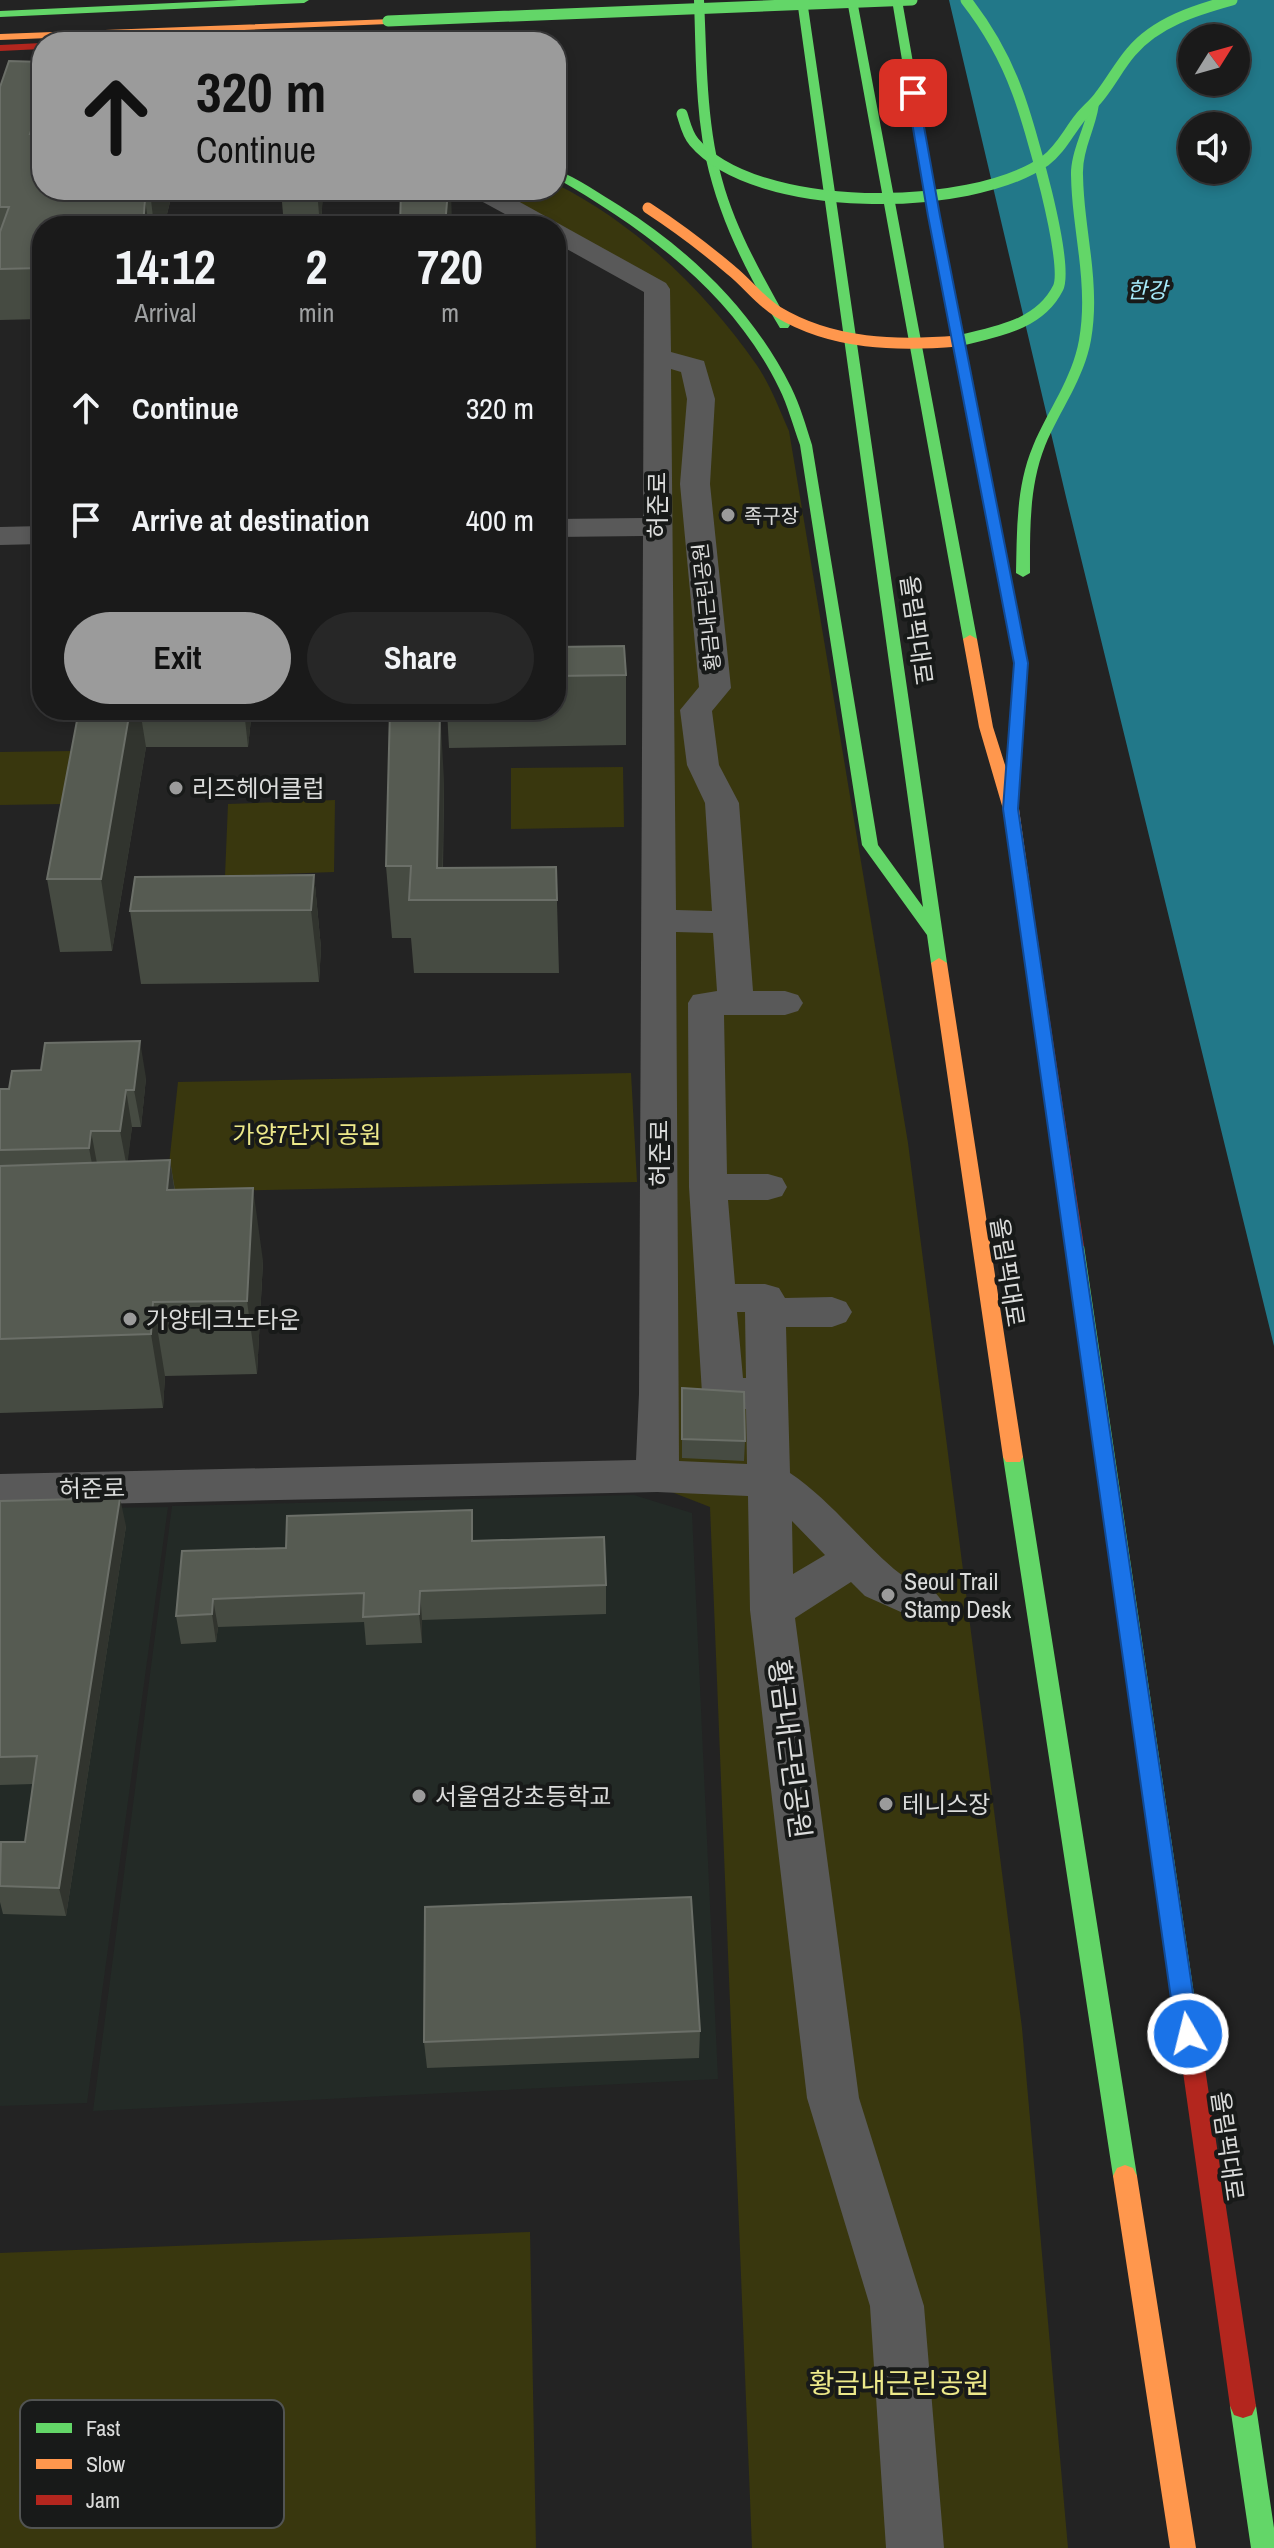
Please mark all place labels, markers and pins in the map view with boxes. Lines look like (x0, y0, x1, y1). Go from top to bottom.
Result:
pin (879, 59, 947, 127)
place label: 족구장 (744, 502, 799, 529)
marker: 족구장 (719, 506, 737, 524)
place label: 리즈헤어클럽 (192, 772, 324, 804)
marker: 리즈헤어클럽 (167, 779, 185, 797)
place label: 가양테크노타운 (146, 1303, 301, 1335)
marker: 가양테크노타운 (121, 1310, 139, 1328)
place label: Seoul Trail Stamp Desk (904, 1565, 1011, 1625)
marker: Seoul Trail Stamp Desk (879, 1586, 897, 1604)
place label: 서울염강초등학교 (435, 1780, 612, 1812)
marker: 서울염강초등학교 (410, 1787, 428, 1805)
place label: 테니스장 (902, 1788, 990, 1820)
marker: 테니스장 (877, 1795, 895, 1813)

